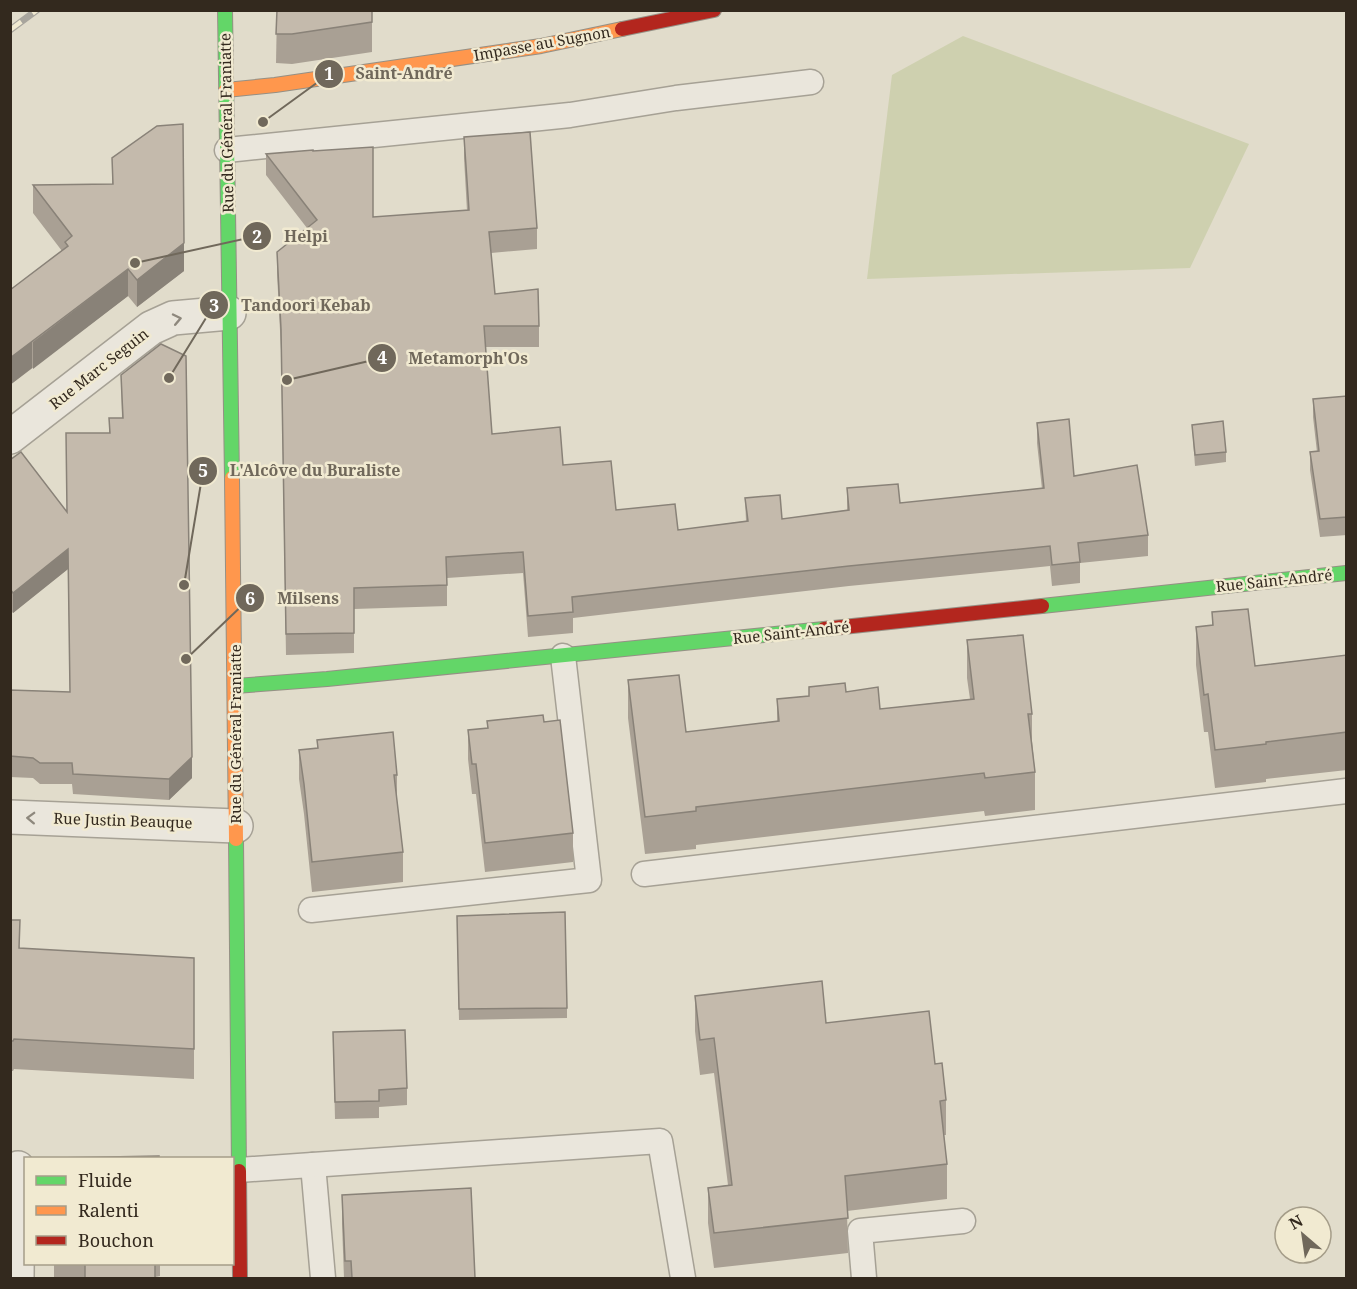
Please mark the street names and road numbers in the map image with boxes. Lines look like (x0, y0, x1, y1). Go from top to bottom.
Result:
street label: Impasse au Sugnon (472, 21, 612, 65)
street label: Rue du Général Franiatte (214, 33, 238, 213)
street label: Rue Marc Seguin (45, 323, 152, 413)
street label: Rue Saint-André (1215, 564, 1333, 596)
street label: Rue Saint-André (732, 616, 850, 648)
street label: Rue du Général Franiatte (225, 644, 245, 824)
street label: Rue Justin Beauque (53, 808, 193, 832)

